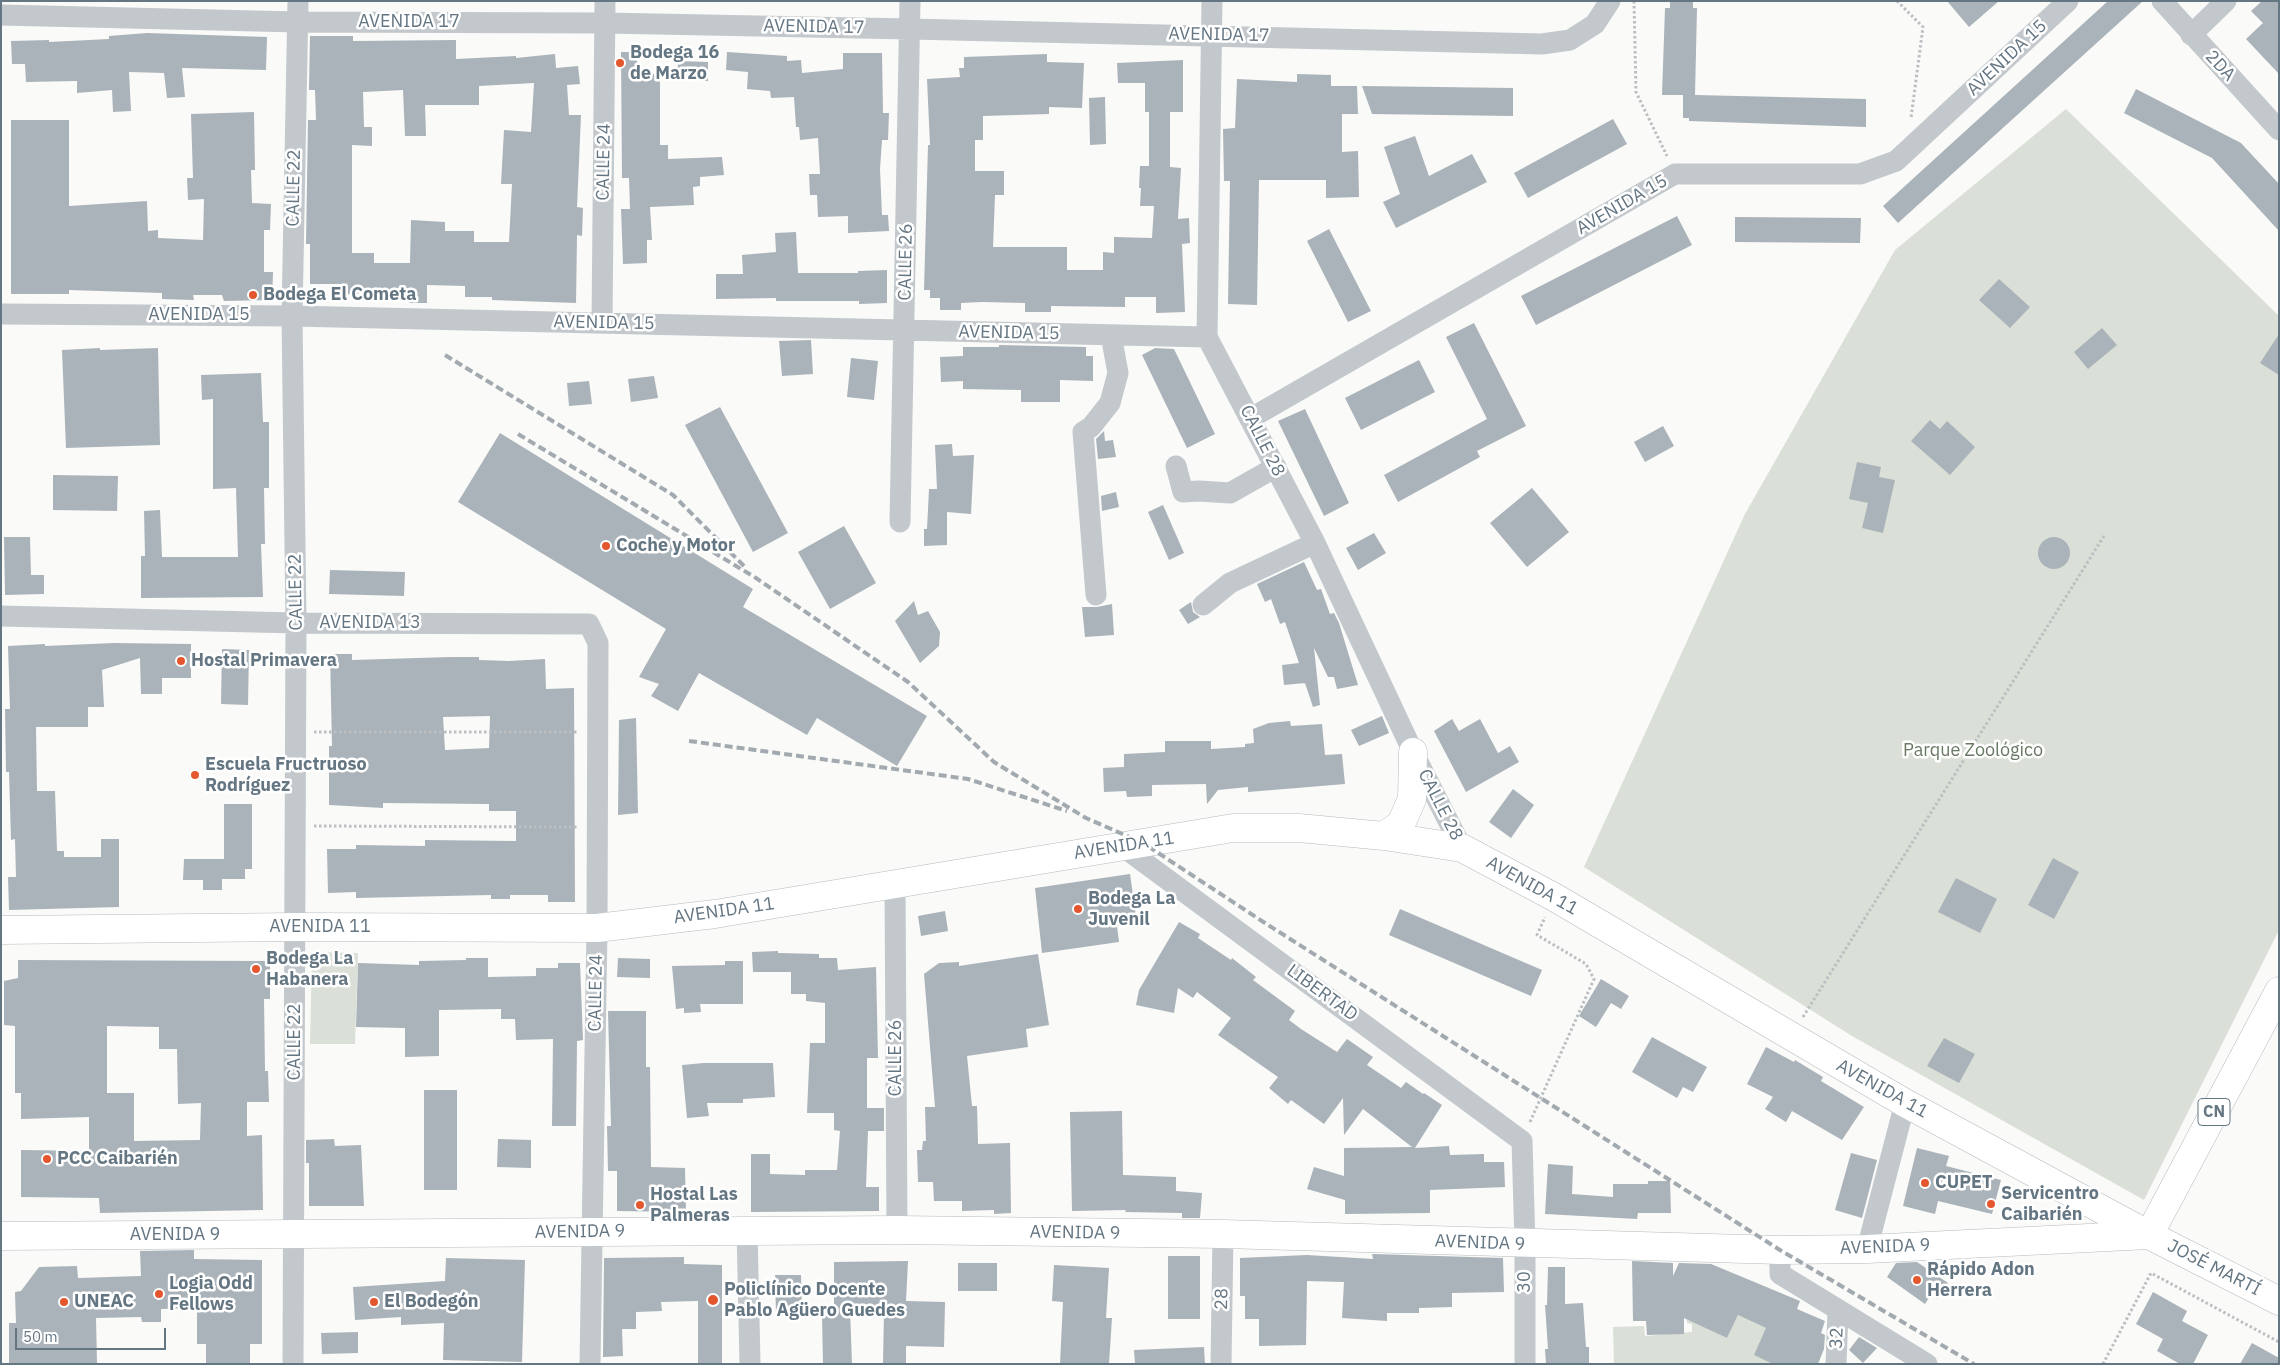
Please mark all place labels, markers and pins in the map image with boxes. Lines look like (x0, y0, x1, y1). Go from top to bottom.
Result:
place label: Bodega 16 de Marzo (630, 42, 719, 84)
marker: Bodega 16 de Marzo (614, 57, 626, 69)
place label: Bodega El Cometa (263, 284, 416, 306)
marker: Bodega El Cometa (247, 289, 259, 301)
place label: Coche y Motor (616, 535, 735, 557)
marker: Coche y Motor (600, 540, 612, 552)
place label: Hostal Primavera (191, 650, 337, 672)
marker: Hostal Primavera (175, 655, 187, 667)
place label: Escuela Fructruoso Rodríguez (205, 754, 367, 796)
marker: Escuela Fructruoso Rodríguez (189, 769, 201, 781)
place label: Bodega La Juvenil (1088, 888, 1175, 931)
marker: Bodega La Juvenil (1072, 903, 1084, 915)
place label: Bodega La Habanera (266, 948, 353, 991)
marker: Bodega La Habanera (250, 963, 262, 975)
place label: PCC Caibarién (57, 1148, 178, 1170)
marker: PCC Caibarién (41, 1153, 53, 1165)
place label: CUPET (1935, 1172, 1992, 1194)
marker: CUPET (1919, 1177, 1931, 1189)
place label: Servicentro Caibarién (2001, 1183, 2099, 1226)
place label: Hostal Las Palmeras (650, 1184, 738, 1226)
marker: Servicentro Caibarién (1985, 1198, 1997, 1210)
marker: Hostal Las Palmeras (634, 1199, 646, 1211)
place label: Rápido Adon Herrera (1927, 1259, 2035, 1302)
place label: Logia Odd Fellows (169, 1273, 253, 1316)
marker: Rápido Adon Herrera (1911, 1274, 1923, 1286)
place label: Policlínico Docente Pablo Agüero Guedes (724, 1279, 905, 1322)
marker: Logia Odd Fellows (153, 1288, 165, 1300)
place label: UNEAC (74, 1291, 134, 1313)
place label: El Bodegón (384, 1291, 479, 1313)
marker: Policlínico Docente Pablo Agüero Guedes (706, 1293, 720, 1307)
marker: UNEAC (58, 1296, 70, 1308)
marker: El Bodegón (368, 1296, 380, 1308)

